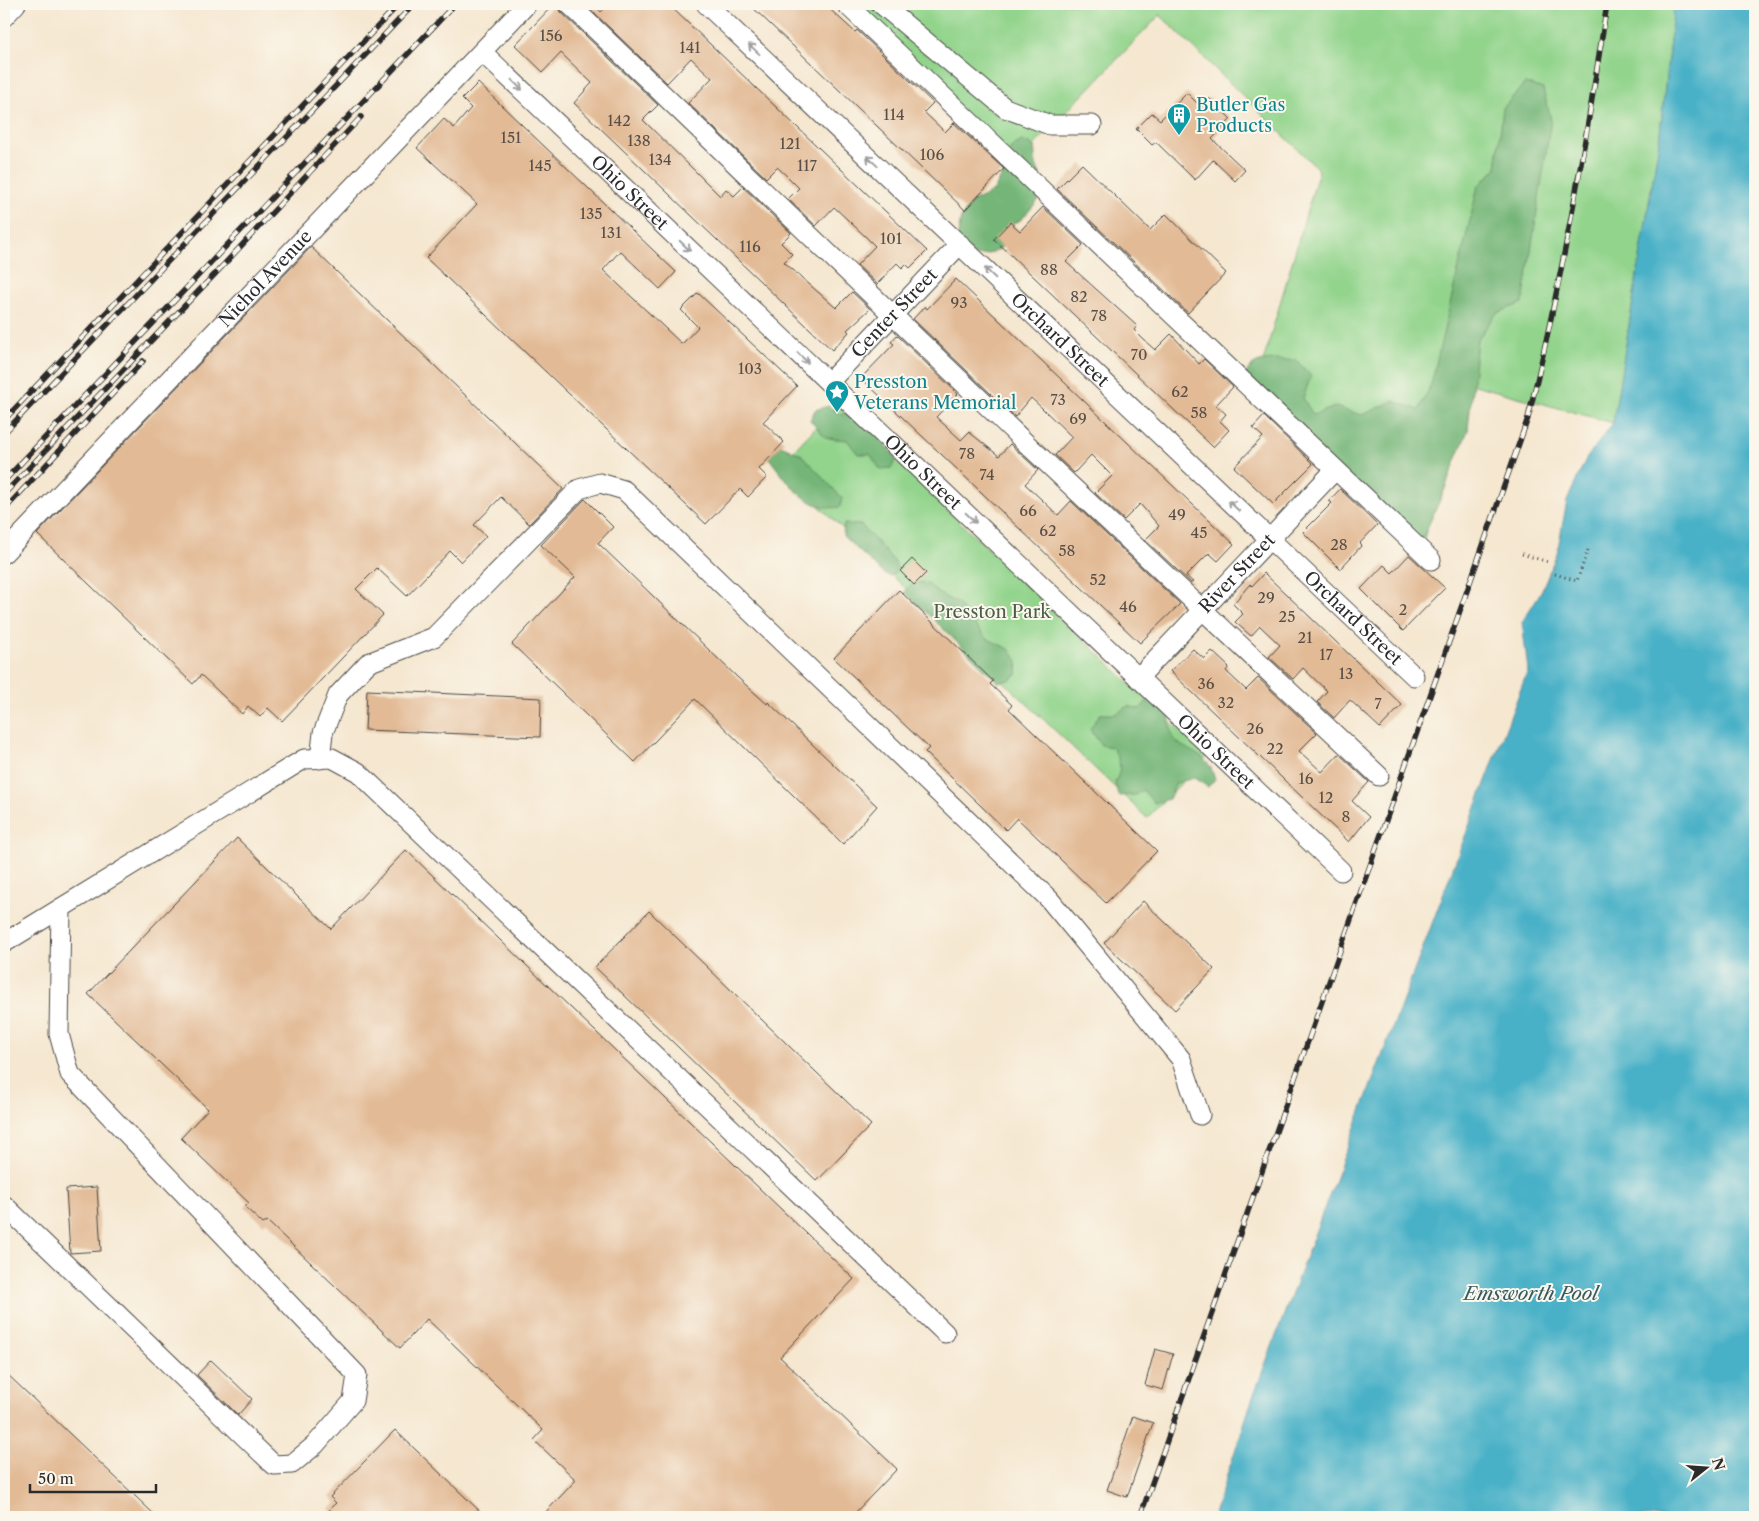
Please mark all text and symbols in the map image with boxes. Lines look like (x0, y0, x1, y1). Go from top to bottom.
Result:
house number: 156 (539, 26, 563, 45)
house number: 141 (679, 38, 701, 57)
one-way arrow (748, 43, 760, 55)
one-way arrow (511, 79, 523, 91)
place label: Butler Gas Products (1196, 94, 1285, 137)
building icon: Butler Gas Products (1166, 102, 1192, 136)
house number: 114 (883, 105, 905, 124)
house number: 142 (607, 111, 631, 130)
house number: 151 (501, 128, 522, 147)
house number: 138 (627, 131, 651, 150)
house number: 121 (779, 134, 801, 153)
house number: 106 (920, 145, 945, 164)
house number: 134 (648, 150, 672, 169)
street label: Ohio Street (586, 151, 673, 235)
one-way arrow (866, 155, 878, 167)
house number: 145 (528, 156, 552, 175)
house number: 117 (797, 156, 818, 175)
house number: 135 (580, 204, 602, 223)
house number: 131 (601, 223, 622, 242)
street label: Nichol Avenue (214, 226, 317, 332)
house number: 101 (880, 229, 903, 248)
house number: 116 (739, 237, 761, 256)
one-way arrow (679, 240, 692, 252)
house number: 88 (1040, 260, 1058, 279)
street label: Center Street (847, 263, 942, 362)
one-way arrow (983, 267, 996, 279)
house number: 82 (1070, 287, 1088, 306)
street label: Orchard Street (1006, 288, 1114, 392)
house number: 93 (950, 293, 968, 312)
house number: 78 (1091, 306, 1107, 325)
house number: 70 (1131, 345, 1147, 364)
one-way arrow (797, 352, 809, 364)
house number: 103 (738, 359, 762, 378)
place label: Presston Veterans Memorial (853, 371, 1016, 414)
place icon: Presston Veterans Memorial (824, 379, 850, 413)
house number: 62 (1171, 382, 1189, 401)
house number: 73 (1050, 390, 1066, 409)
house number: 58 (1190, 403, 1208, 422)
house number: 69 (1069, 409, 1087, 428)
street label: Ohio Street (880, 430, 966, 515)
house number: 78 (959, 444, 975, 463)
house number: 74 (979, 465, 995, 484)
one-way arrow (1228, 500, 1240, 512)
house number: 66 (1019, 501, 1037, 520)
house number: 49 (1168, 505, 1186, 524)
one-way arrow (965, 512, 978, 524)
house number: 62 (1039, 521, 1057, 540)
house number: 45 (1191, 523, 1207, 542)
street label: River Street (1194, 529, 1280, 618)
house number: 28 (1330, 535, 1348, 554)
house number: 58 (1058, 541, 1076, 560)
street label: Orchard Street (1299, 566, 1407, 670)
house number: 52 (1090, 570, 1106, 589)
house number: 29 (1257, 588, 1275, 607)
house number: 46 (1119, 597, 1137, 616)
house number: 2 (1399, 600, 1407, 619)
park label: Presston Park (933, 601, 1052, 623)
house number: 25 (1279, 607, 1295, 626)
house number: 21 (1298, 628, 1313, 647)
house number: 17 (1319, 645, 1333, 664)
house number: 13 (1339, 664, 1353, 683)
house number: 36 (1197, 674, 1215, 693)
house number: 32 (1218, 693, 1234, 712)
house number: 7 (1374, 694, 1382, 713)
street label: Ohio Street (1173, 710, 1260, 794)
house number: 26 (1246, 719, 1264, 738)
house number: 22 (1266, 739, 1284, 758)
house number: 16 (1298, 769, 1314, 788)
house number: 12 (1319, 788, 1333, 807)
house number: 8 (1342, 807, 1351, 826)
water label: Emsworth Pool (1462, 1282, 1600, 1305)
north arrow (1682, 1444, 1732, 1494)
text: N (1708, 1456, 1729, 1473)
scale bar (30, 1461, 156, 1493)
text: 50 m (38, 1469, 74, 1488)

